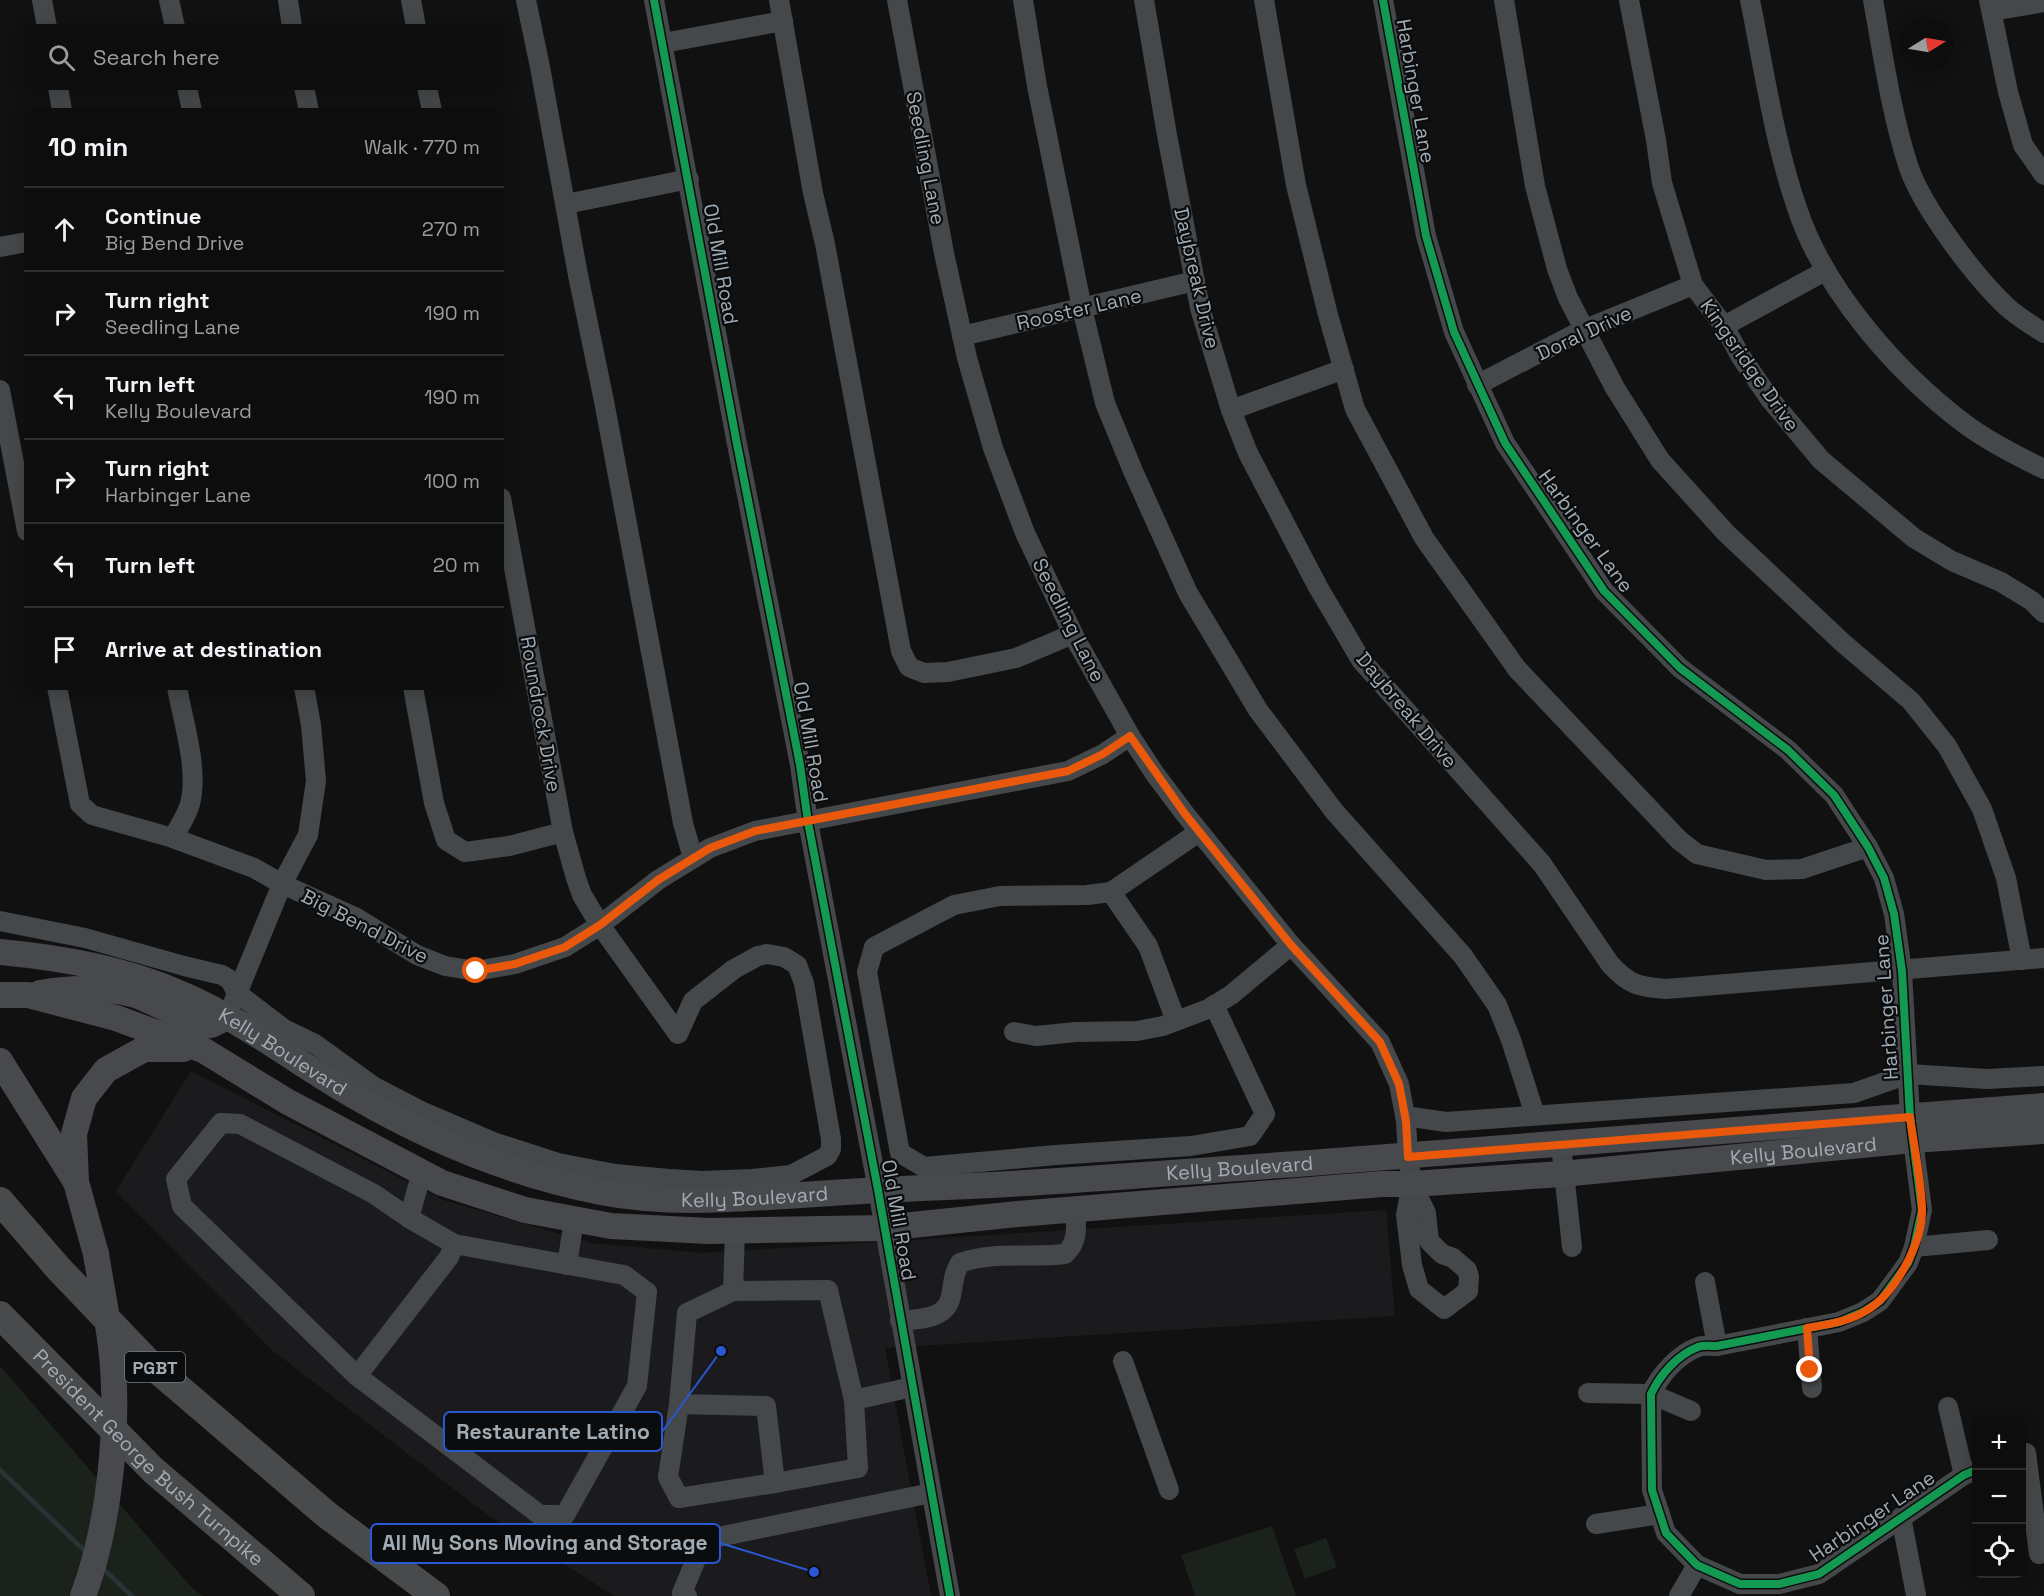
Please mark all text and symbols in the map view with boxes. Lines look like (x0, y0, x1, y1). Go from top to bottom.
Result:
street label: Harbinger Lane (1391, 17, 1441, 165)
north arrow (1900, 18, 1954, 72)
search box (24, 24, 504, 90)
icon: search (45, 41, 78, 74)
text: Search here (93, 43, 220, 71)
street label: Seedling Lane (900, 89, 952, 227)
text: 10 min (48, 130, 128, 164)
text: Walk · 770 m (364, 134, 480, 160)
street label: Old Mill Road (698, 201, 744, 327)
text: Continue (105, 202, 201, 230)
street label: Daybreak Drive (1168, 205, 1226, 351)
icon: ahead (48, 213, 81, 246)
text: 270 m (422, 216, 480, 242)
text: Big Bend Drive (105, 230, 244, 256)
street label: Rooster Lane (1014, 282, 1144, 336)
text: Turn right (105, 286, 210, 314)
street label: Kingsridge Drive (1695, 294, 1805, 436)
icon: right (48, 297, 81, 330)
text: 190 m (424, 300, 480, 326)
street label: Doral Drive (1532, 300, 1636, 366)
text: Seedling Lane (105, 314, 240, 340)
text: Turn left (105, 370, 195, 398)
icon: left (48, 381, 81, 414)
text: 190 m (424, 384, 480, 410)
text: Kelly Boulevard (105, 398, 252, 424)
text: Turn right (105, 454, 210, 482)
street label: Harbinger Lane (1533, 464, 1639, 598)
icon: right (48, 465, 81, 498)
text: 100 m (424, 468, 480, 494)
text: Harbinger Lane (105, 482, 251, 508)
icon: left (48, 549, 81, 582)
text: Turn left (105, 551, 195, 579)
text: 20 m (433, 552, 480, 578)
street label: Seedling Lane (1027, 554, 1111, 686)
icon: arrive (48, 633, 81, 666)
street label: Roundrock Drive (515, 634, 567, 794)
text: Arrive at destination (105, 635, 322, 663)
street label: Daybreak Drive (1351, 647, 1463, 773)
street label: Old Mill Road (788, 679, 834, 805)
street label: Big Bend Drive (297, 883, 433, 969)
street label: Harbinger Lane (1868, 933, 1904, 1081)
route start (462, 957, 488, 983)
street label: Kelly Boulevard (214, 1002, 352, 1102)
street label: Kelly Boulevard (1729, 1131, 1878, 1171)
street label: Kelly Boulevard (1165, 1150, 1314, 1186)
street label: Old Mill Road (876, 1157, 922, 1283)
street label: Kelly Boulevard (681, 1180, 829, 1213)
street label: President George Bush Turnpike (28, 1343, 269, 1572)
road number: PGBT (125, 1352, 185, 1382)
route end (1796, 1356, 1822, 1382)
callout: Restaurante Latino (444, 1412, 662, 1451)
map controls (1972, 1416, 2026, 1578)
button: + (1972, 1416, 2026, 1470)
text: Restaurante Latino (456, 1418, 650, 1445)
street label: Harbinger Lane (1804, 1464, 1940, 1568)
button: − (1972, 1470, 2026, 1524)
callout: All My Sons Moving and Storage (371, 1524, 720, 1563)
button: locate (1972, 1524, 2026, 1578)
text: All My Sons Moving and Storage (382, 1529, 708, 1556)

